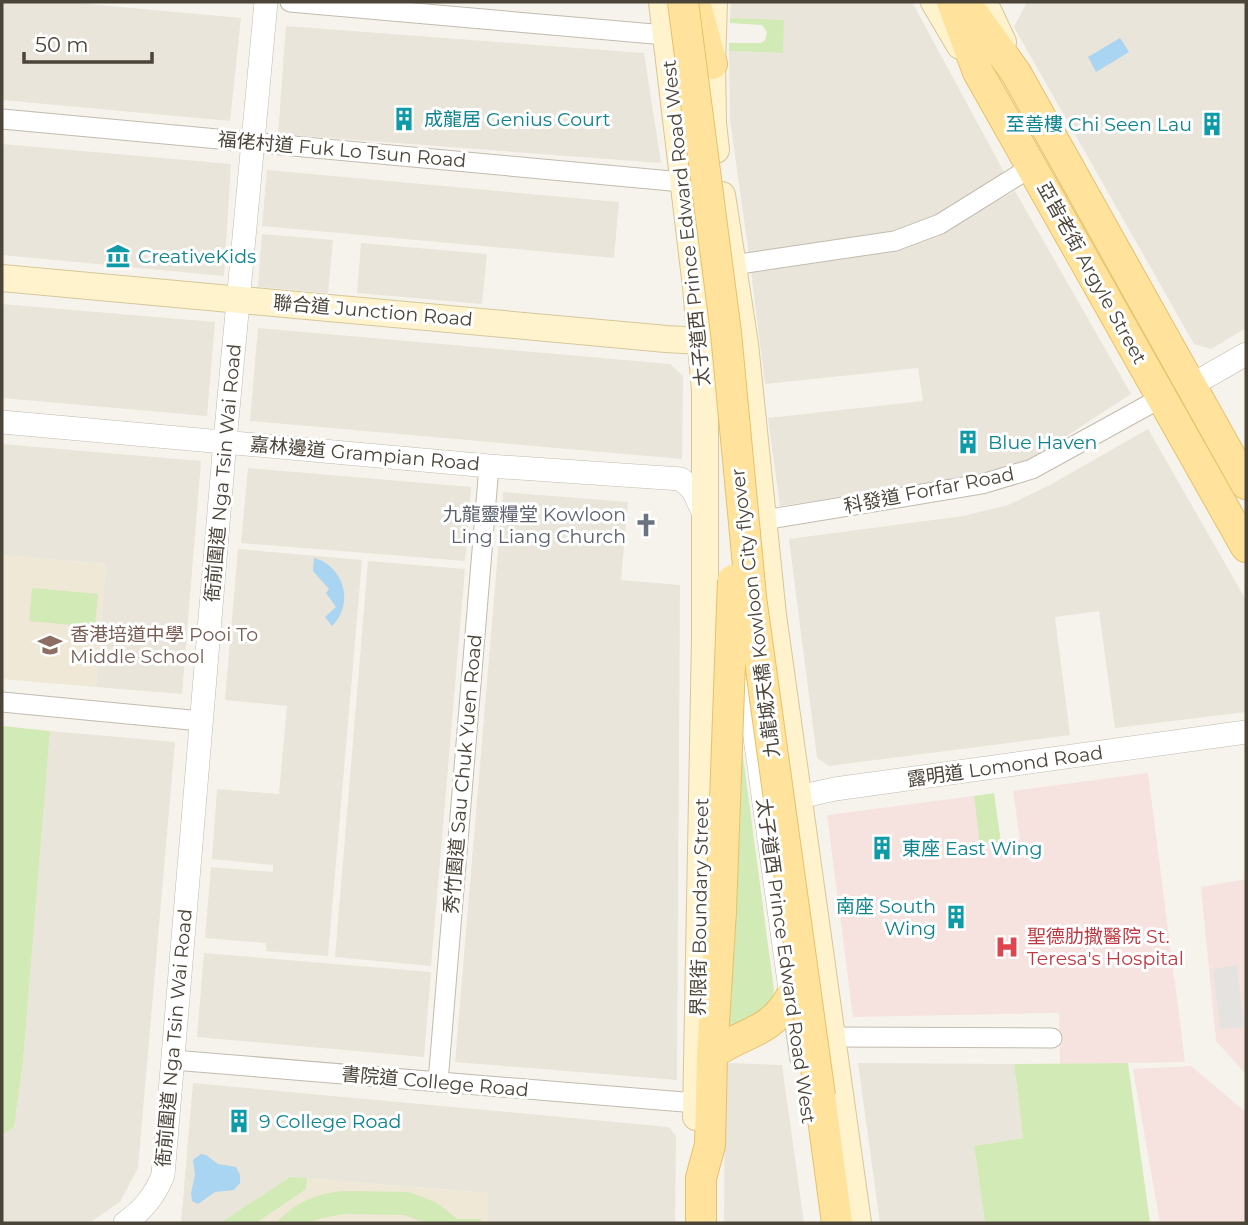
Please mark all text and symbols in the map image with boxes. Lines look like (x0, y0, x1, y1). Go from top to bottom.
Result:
scale bar (24, 21, 152, 65)
text: 50 m (35, 32, 89, 57)
street label: 太子道西 Prince Edward Road West (657, 58, 715, 387)
building icon: 成龍居 Genius Court (390, 105, 418, 133)
place label: 成龍居 Genius Court (424, 108, 611, 131)
building icon: 至善樓 Chi Seen Lau (1198, 110, 1226, 138)
place label: 至善樓 Chi Seen Lau (1006, 113, 1192, 136)
street label: 福佬村道 Fuk Lo Tsun Road (217, 128, 467, 172)
street label: 亞皆老街 Argyle Street (1032, 178, 1152, 368)
museum icon: CreativeKids (104, 242, 132, 270)
place label: CreativeKids (138, 245, 256, 268)
street label: 聯合道 Junction Road (272, 291, 474, 331)
street label: 衙前圍道 Nga Tsin Wai Road (200, 343, 246, 603)
building icon: Blue Haven (954, 428, 982, 456)
place label: Blue Haven (988, 431, 1097, 454)
street label: 嘉林邊道 Grampian Road (249, 432, 481, 476)
street label: 科發道 Forfar Road (842, 462, 1016, 518)
street label: 九龍城天橋 Kowloon City flyover (726, 467, 784, 759)
place label: 九龍靈糧堂 Kowloon Ling Liang Church (443, 503, 626, 548)
church icon: 九龍靈糧堂 Kowloon Ling Liang Church (632, 511, 660, 539)
place label: 香港培道中學 Pooi To Middle School (70, 623, 258, 668)
school or university icon: 香港培道中學 Pooi To Middle School (36, 631, 64, 659)
street label: 秀竹園道 Sau Chuk Yuen Road (439, 633, 487, 915)
street label: 露明道 Lomond Road (906, 741, 1104, 791)
street label: 界限街 Boundary Street (687, 797, 713, 1016)
street label: 太子道西 Prince Edward Road West (752, 797, 820, 1125)
building icon: 東座 East Wing (868, 834, 896, 862)
place label: 東座 East Wing (902, 837, 1042, 860)
place label: 南座 South Wing (836, 895, 936, 940)
building icon: 南座 South Wing (942, 903, 970, 931)
street label: 衙前圍道 Nga Tsin Wai Road (151, 908, 197, 1168)
place label: 聖德肋撒醫院 St. Teresa's Hospital (1027, 925, 1184, 970)
hospital icon: 聖德肋撒醫院 St. Teresa's Hospital (993, 933, 1021, 961)
street label: 書院道 College Road (340, 1062, 530, 1102)
building icon: 9 College Road (225, 1107, 253, 1135)
place label: 9 College Road (259, 1110, 401, 1133)

